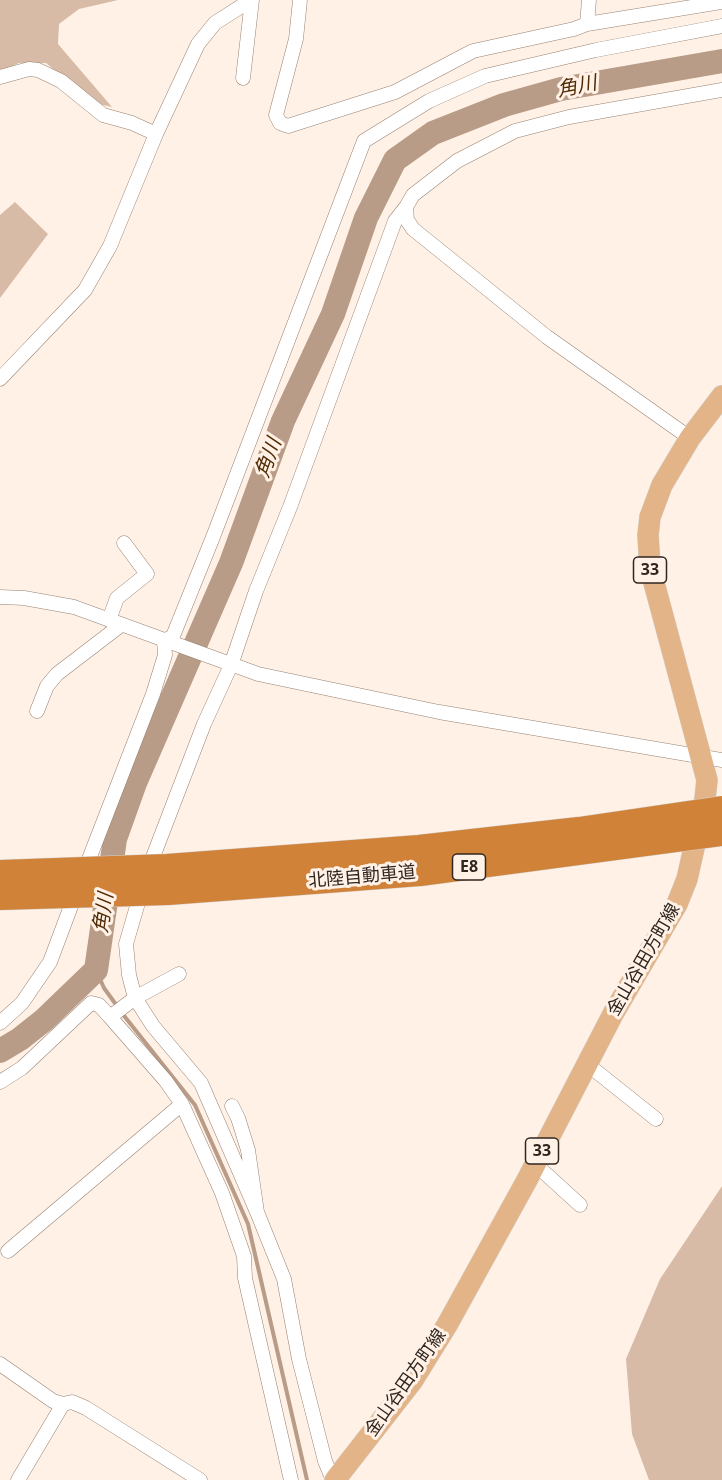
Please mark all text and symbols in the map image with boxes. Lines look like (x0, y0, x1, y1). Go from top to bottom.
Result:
water label: 角川 (555, 71, 599, 103)
water label: 角川 (251, 435, 287, 481)
road number: 33 (634, 557, 666, 583)
road number: E8 (452, 854, 486, 880)
street label: 北陸自動車道 (307, 862, 417, 892)
water label: 角川 (89, 892, 119, 934)
street label: 金山谷田方町線 (603, 900, 685, 1020)
road number: 33 (526, 1138, 558, 1164)
street label: 金山谷田方町線 (361, 1325, 451, 1441)

